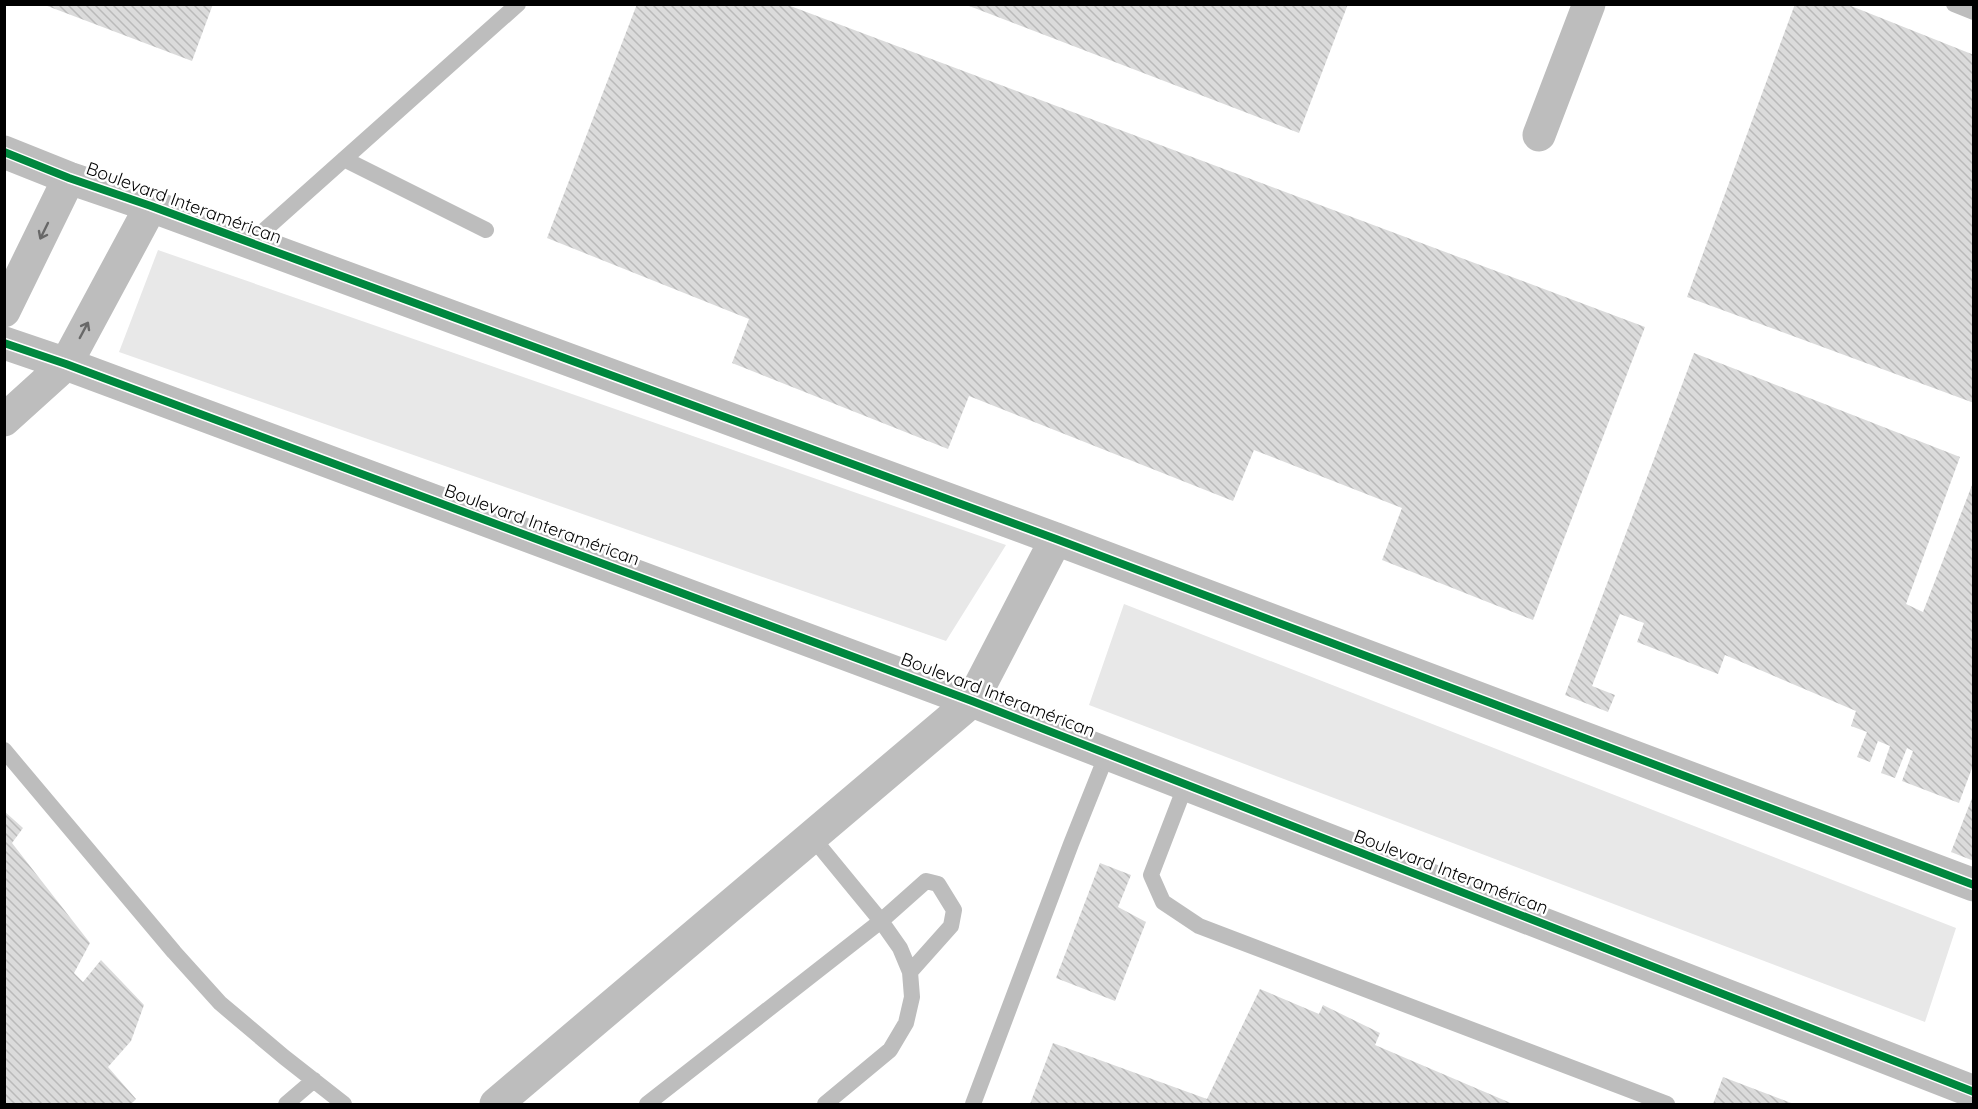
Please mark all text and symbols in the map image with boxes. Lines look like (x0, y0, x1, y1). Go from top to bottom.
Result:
street label: Boulevard Interamérican (83, 156, 285, 249)
one-way arrow (37, 221, 49, 239)
one-way arrow (78, 322, 90, 339)
street label: Boulevard Interamérican (441, 478, 643, 571)
street label: Boulevard Interamérican (898, 647, 1099, 742)
street label: Boulevard Interamérican (1351, 824, 1552, 919)

